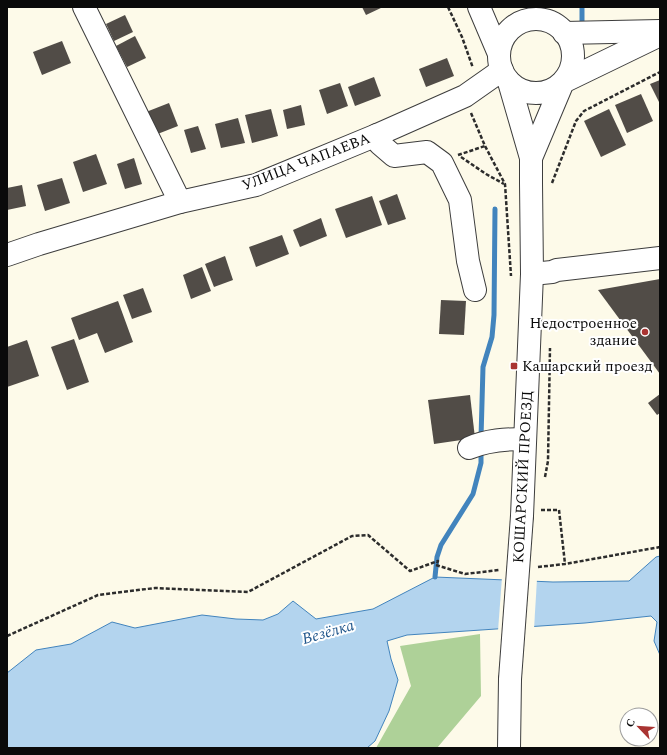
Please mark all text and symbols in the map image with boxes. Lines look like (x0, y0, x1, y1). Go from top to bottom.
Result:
street label: УЛИЦА ЧАПАЕВА (238, 127, 374, 197)
place label: Недостроенное здание (530, 312, 637, 352)
marker: Недостроенное здание (640, 327, 650, 337)
place label: Кашарский проезд (522, 355, 653, 378)
marker: Кашарский проезд (509, 361, 519, 371)
street label: КОШАРСКИЙ ПРОЕЗД (507, 390, 539, 564)
water label: Везёлка (299, 613, 357, 651)
north arrow (619, 707, 659, 747)
text: С (621, 716, 640, 730)

